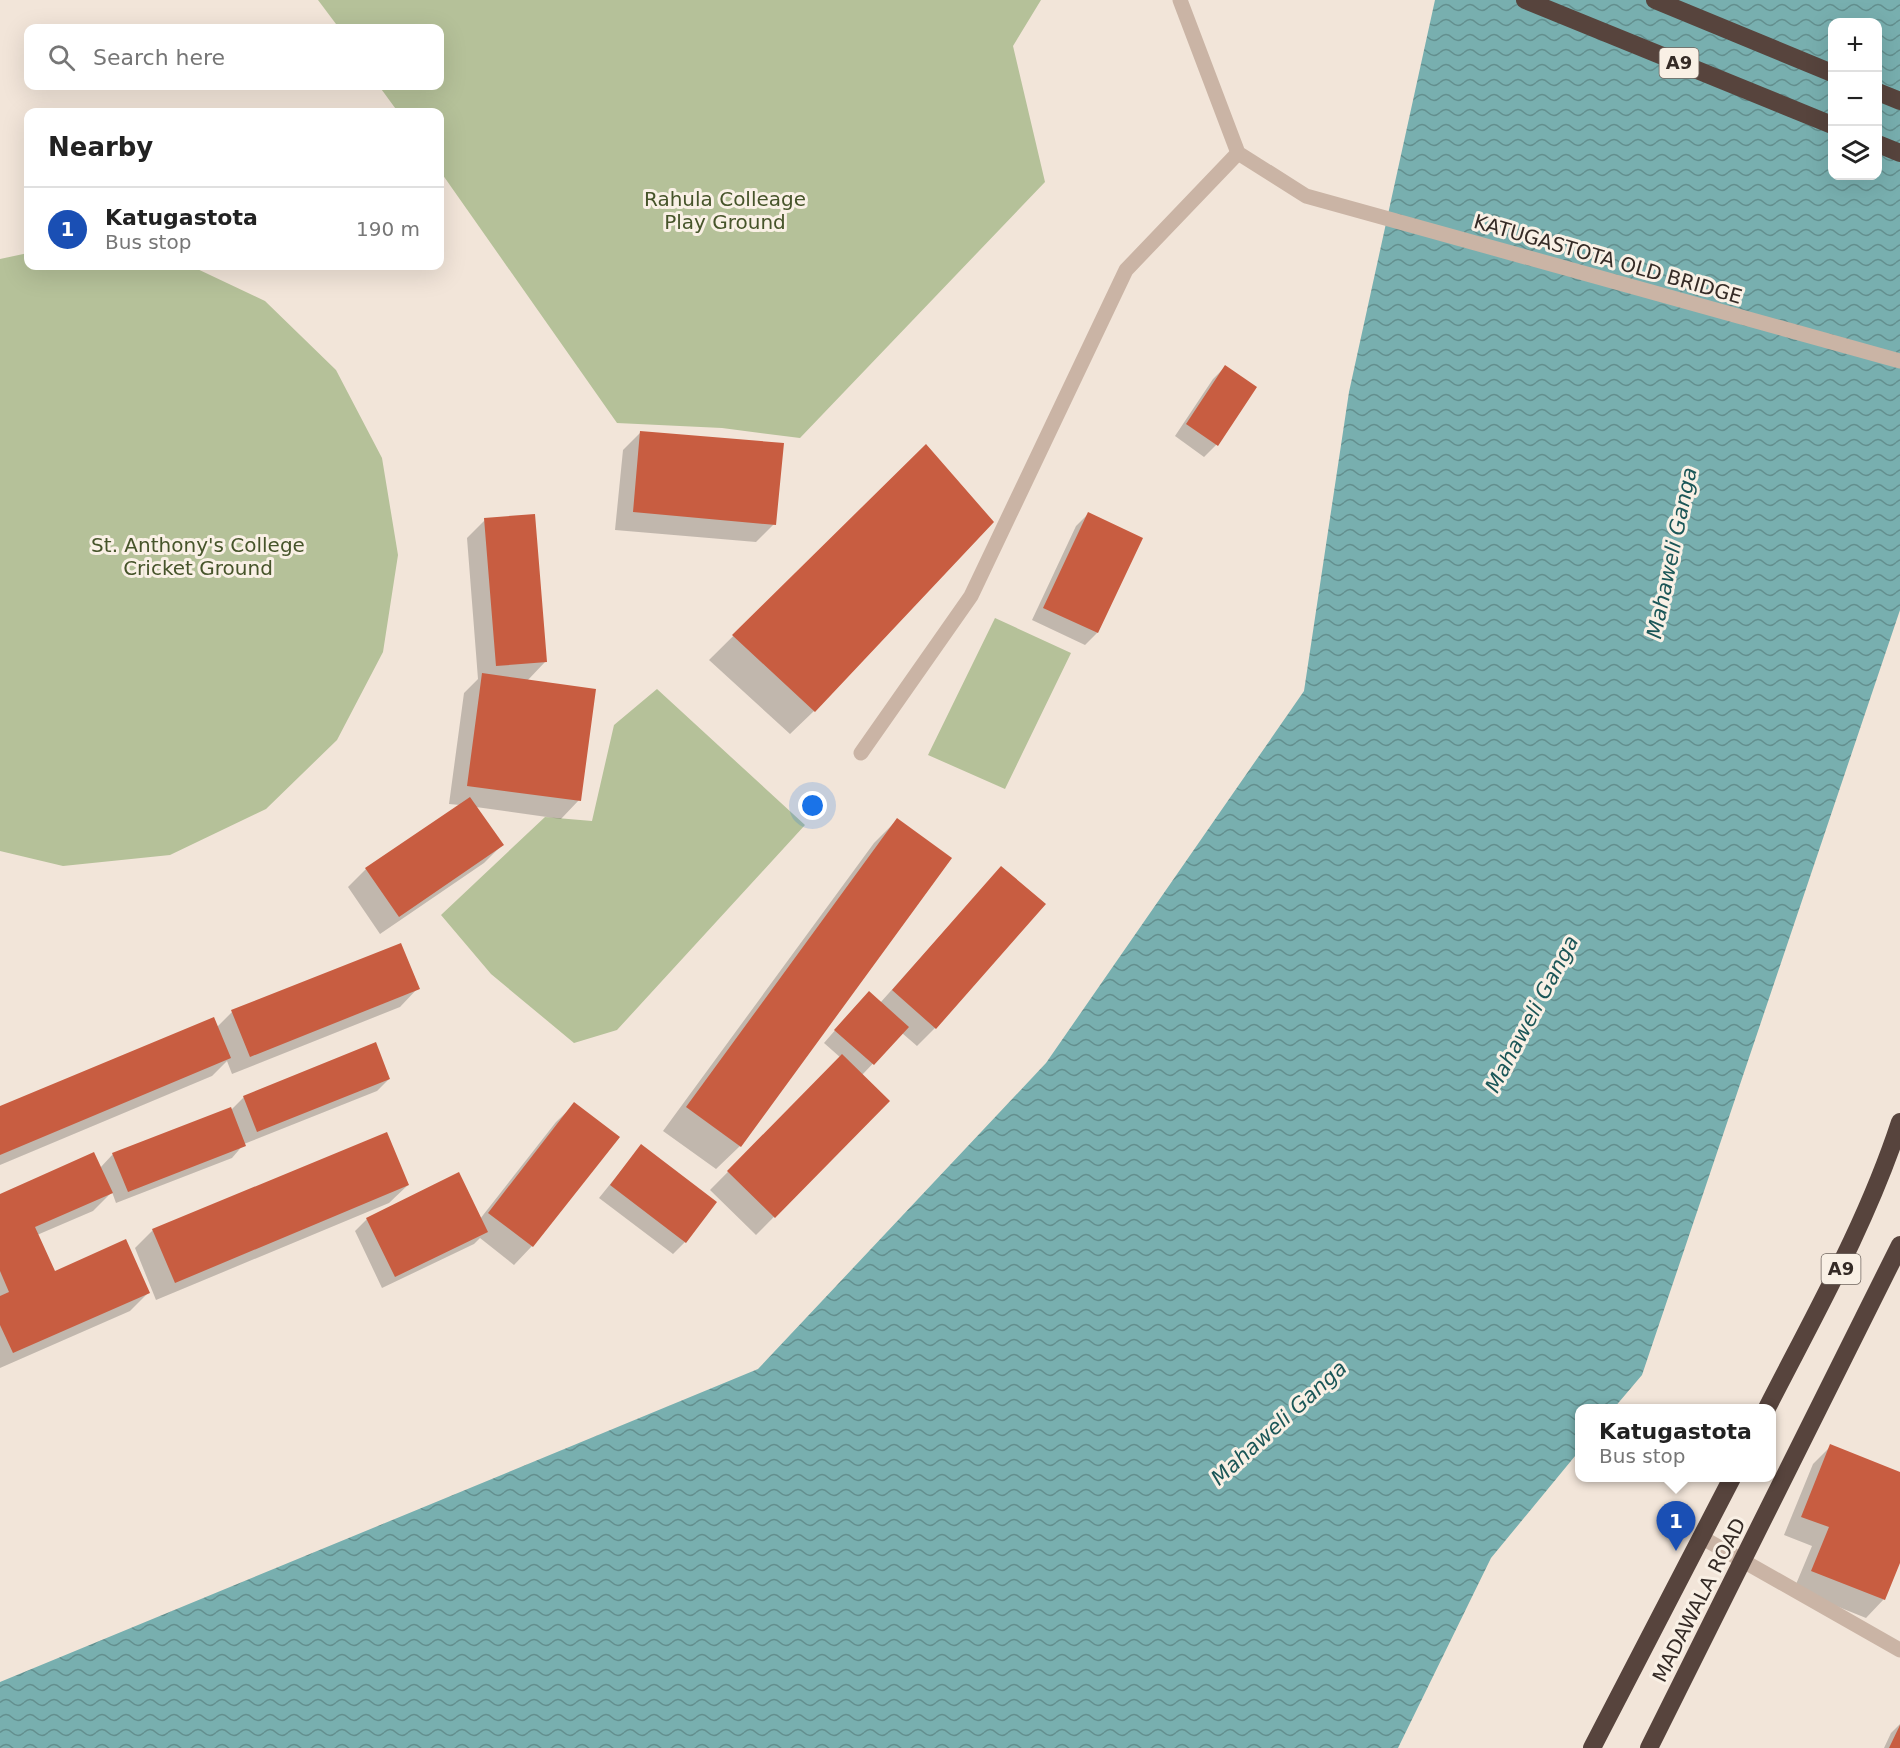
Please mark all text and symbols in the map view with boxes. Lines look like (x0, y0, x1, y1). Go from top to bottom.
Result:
map controls (1828, 18, 1882, 180)
button: + (1828, 18, 1882, 72)
search box (24, 24, 444, 90)
icon: search (45, 41, 78, 74)
text: Search here (93, 45, 225, 70)
road number: A9 (1660, 48, 1698, 78)
button: − (1828, 72, 1882, 126)
button: layers (1828, 126, 1882, 180)
text: Nearby (48, 132, 153, 162)
park label: Rahula Colleage Play Ground (644, 187, 806, 234)
text: Katugastota (105, 205, 258, 230)
street label: KATUGASTOTA OLD BRIDGE (1471, 209, 1745, 309)
text: 1 (61, 217, 74, 241)
text: 190 m (356, 217, 420, 241)
text: Bus stop (105, 230, 191, 254)
water label: Mahaweli Ganga (1642, 465, 1702, 641)
park label: St. Anthony's College Cricket Ground (91, 533, 305, 580)
your location (798, 791, 827, 820)
water label: Mahaweli Ganga (1480, 931, 1584, 1097)
road number: A9 (1822, 1254, 1860, 1284)
water label: Mahaweli Ganga (1206, 1356, 1352, 1490)
popup (1575, 1404, 1776, 1482)
text: Katugastota (1599, 1419, 1752, 1444)
text: Bus stop (1599, 1444, 1685, 1468)
pin: 1 (1656, 1502, 1696, 1551)
street label: MADAWALA ROAD (1647, 1514, 1751, 1686)

